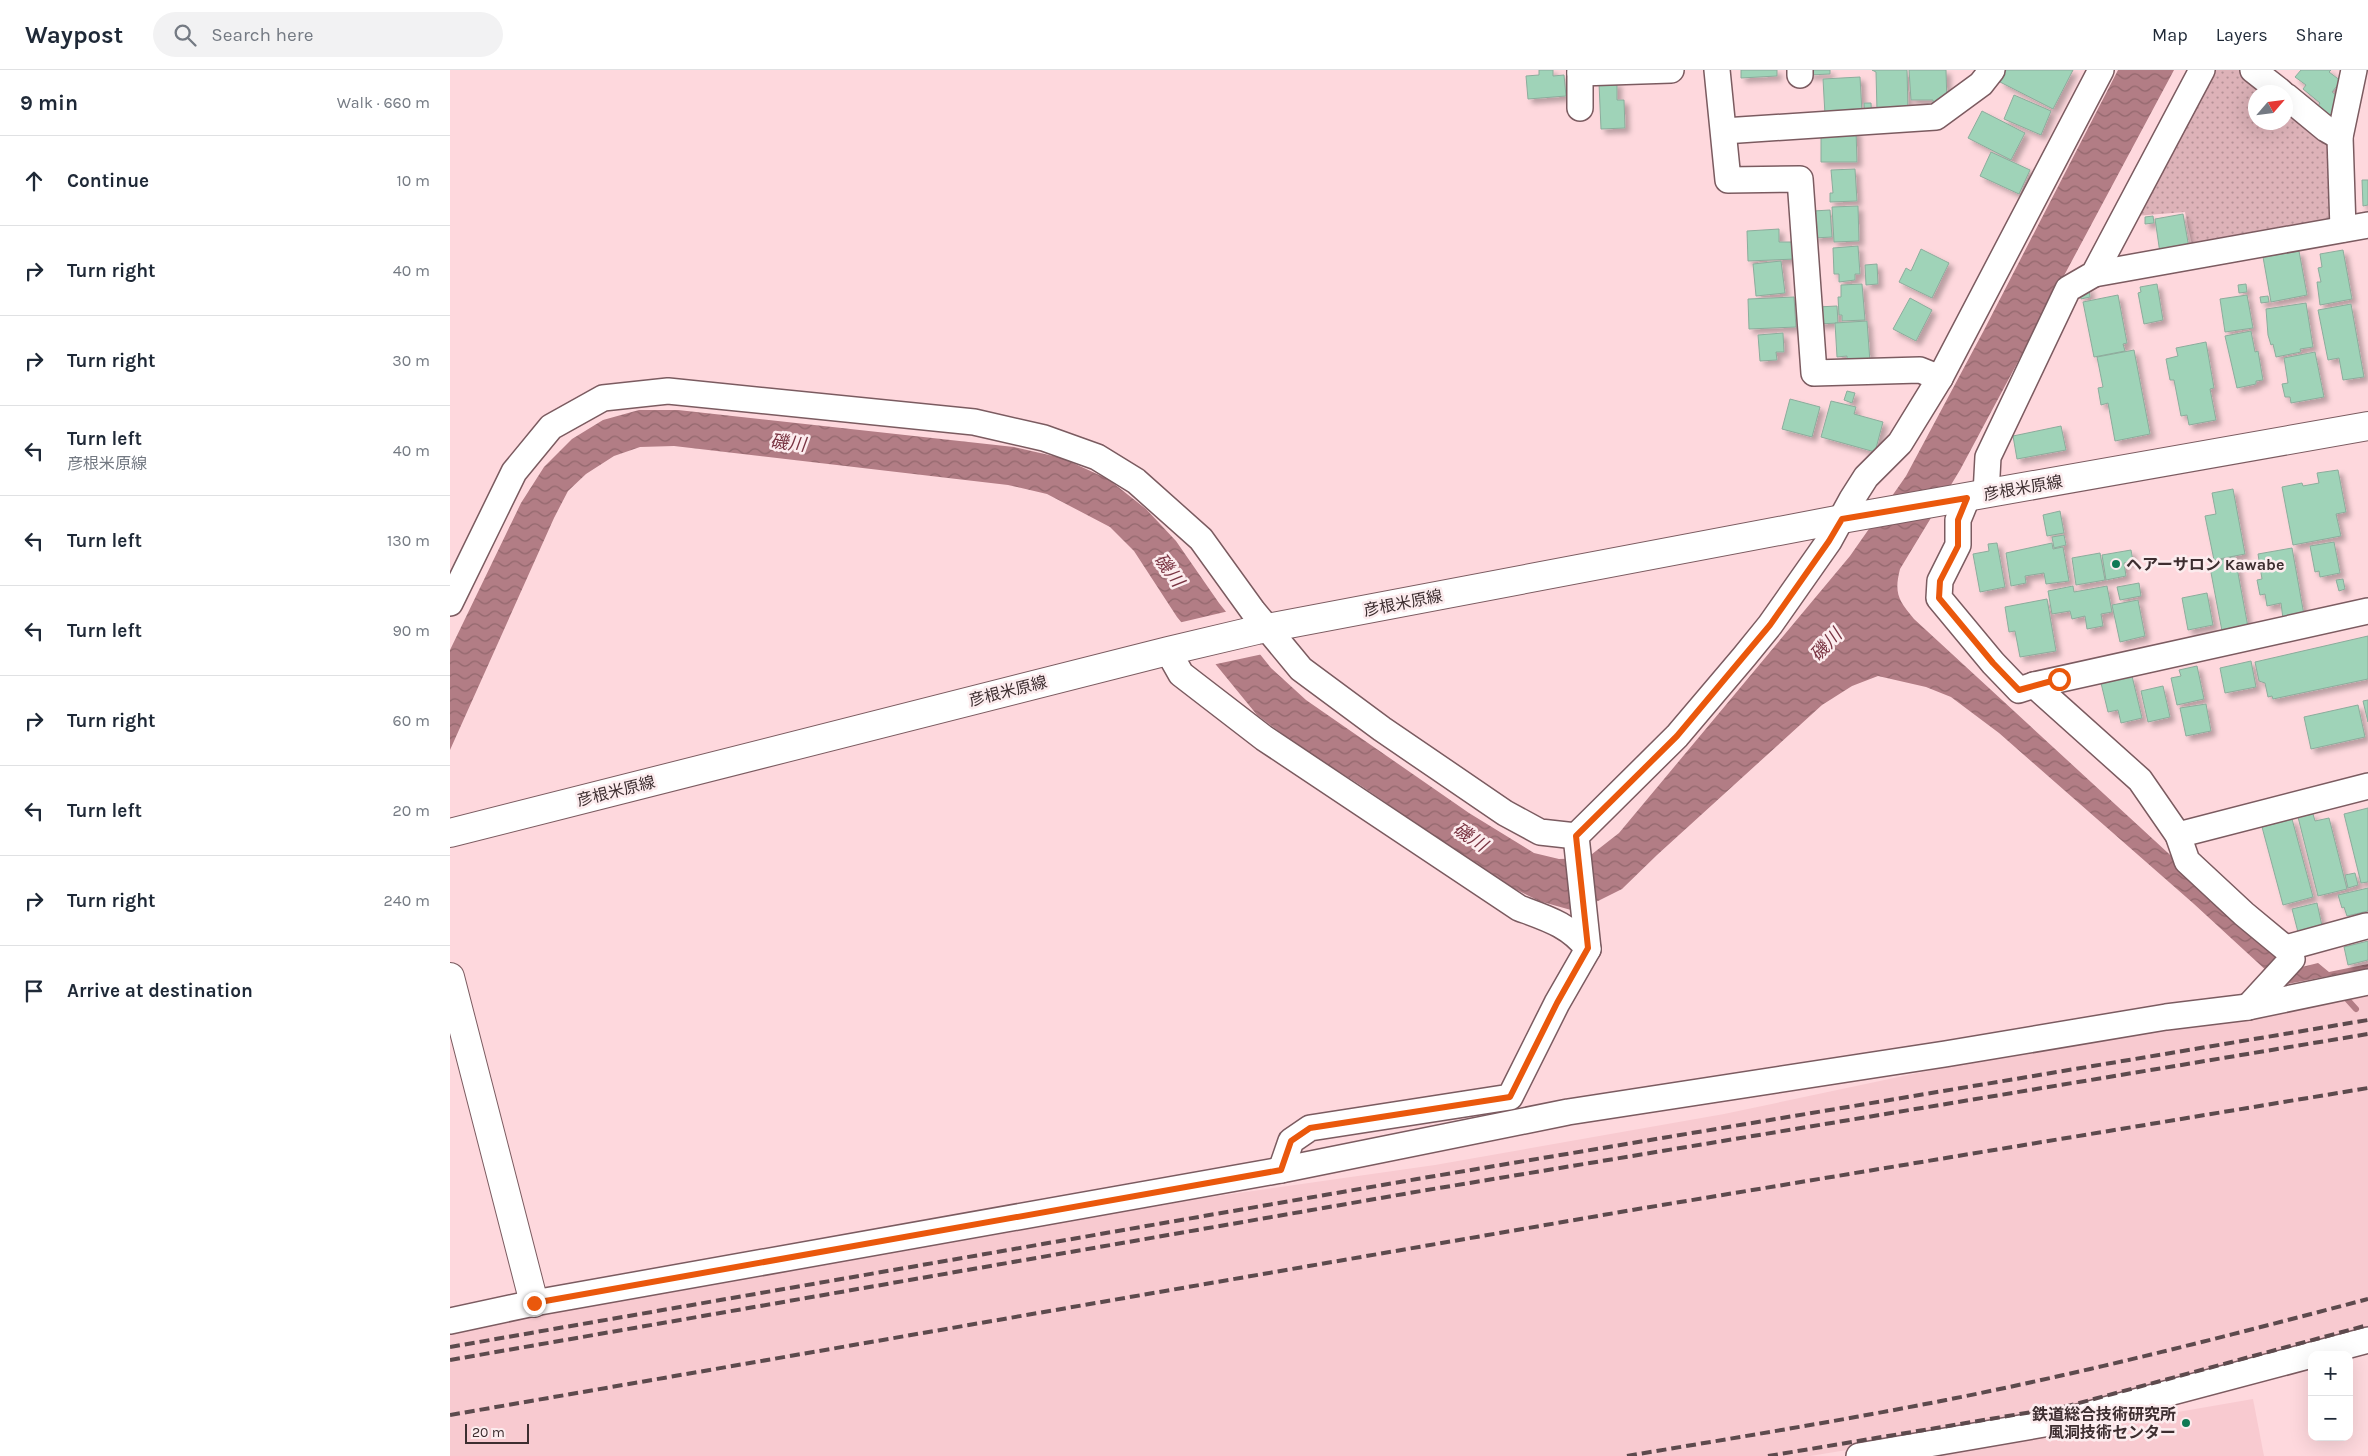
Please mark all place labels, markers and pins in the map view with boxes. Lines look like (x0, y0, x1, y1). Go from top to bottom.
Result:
place label: ヘアーサロン Kawabe (2126, 555, 2284, 574)
marker: ヘアーサロン Kawabe (2110, 558, 2122, 570)
place label: 鉄道総合技術研究所 風洞技術センター (2032, 1405, 2176, 1442)
marker: 鉄道総合技術研究所 風洞技術センター (2180, 1417, 2192, 1429)

